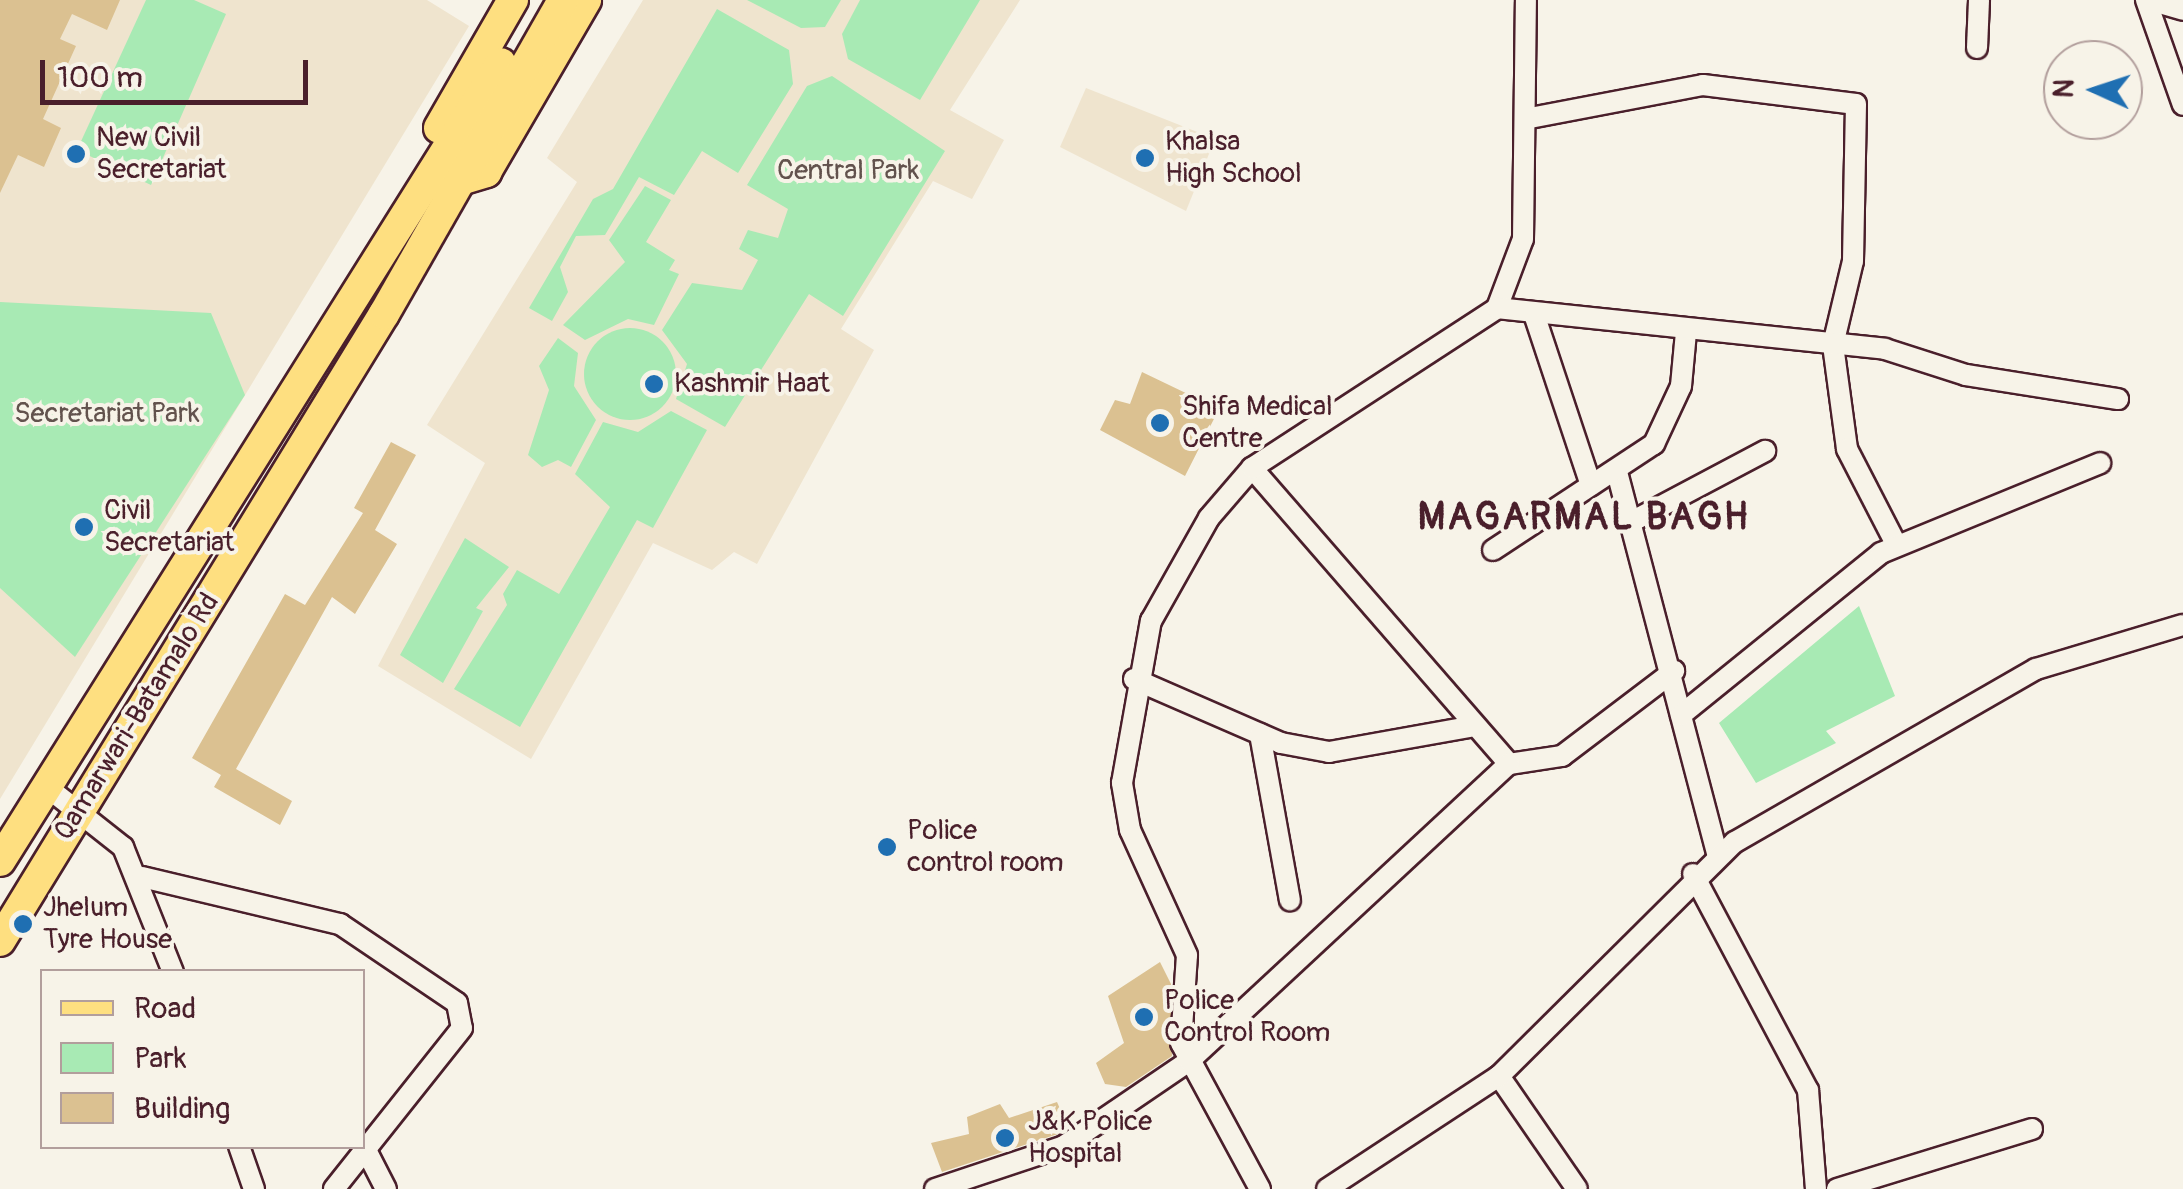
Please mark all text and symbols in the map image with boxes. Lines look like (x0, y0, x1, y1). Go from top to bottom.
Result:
scale bar (45, 40, 312, 102)
north arrow (2043, 40, 2143, 140)
text: 100 m (57, 59, 143, 96)
text: N (2047, 78, 2083, 99)
place label: New Civil Secretariat (96, 121, 226, 187)
place label: Khalsa High School (1165, 125, 1302, 191)
marker: New Civil Secretariat (65, 143, 87, 165)
marker: Khalsa High School (1134, 147, 1156, 169)
park label: Central Park (777, 154, 919, 188)
place label: Kashmir Haat (674, 367, 830, 401)
marker: Kashmir Haat (643, 373, 665, 395)
place label: Shifa Medical Centre (1182, 390, 1333, 456)
park label: Secretariat Park (14, 397, 200, 431)
marker: Shifa Medical Centre (1147, 410, 1173, 436)
place label: Civil Secretariat (104, 494, 234, 560)
district label: MAGARMAL BAGH (1418, 495, 1750, 541)
marker: Civil Secretariat (73, 516, 95, 538)
street label: Qamarwari-Batamalo Rd (47, 587, 227, 847)
place label: Police control room (907, 814, 1064, 880)
marker: Police control room (876, 836, 898, 858)
place label: Jhelum Tyre House (43, 891, 172, 957)
marker: Jhelum Tyre House (12, 913, 34, 935)
legend (40, 969, 365, 1149)
place label: Police Control Room (1164, 984, 1330, 1050)
text: Road (134, 990, 196, 1027)
marker: Police Control Room (1133, 1006, 1155, 1028)
text: Park (134, 1040, 187, 1077)
text: Building (134, 1090, 230, 1127)
place label: J&K Police Hospital (1028, 1105, 1152, 1171)
marker: J&K Police Hospital (992, 1125, 1018, 1151)

